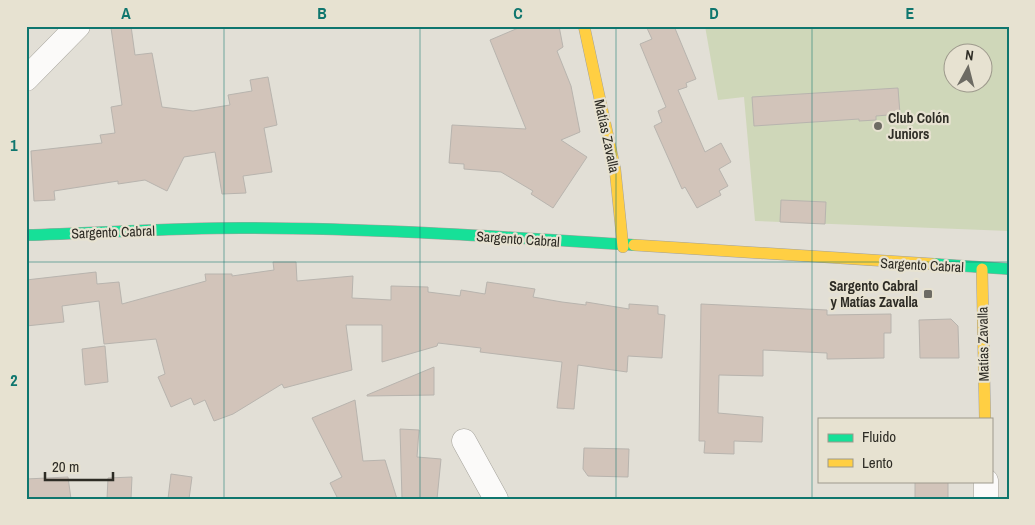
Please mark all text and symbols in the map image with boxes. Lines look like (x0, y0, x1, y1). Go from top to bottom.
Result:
text: A (121, 2, 131, 24)
text: B (317, 2, 327, 24)
text: C (513, 2, 523, 24)
text: D (709, 2, 719, 24)
text: E (906, 2, 915, 24)
north arrow (942, 42, 992, 92)
text: N (964, 46, 975, 65)
street label: Matías Zavalla (590, 98, 624, 175)
place label: Club Colón Juniors (888, 109, 949, 143)
marker: Club Colón Juniors (872, 120, 884, 132)
text: 1 (10, 134, 18, 156)
street label: Sargento Cabral (71, 222, 155, 242)
street label: Sargento Cabral (476, 227, 560, 251)
street label: Sargento Cabral (880, 254, 964, 276)
place label: Sargento Cabral y Matías Zavalla (829, 277, 919, 311)
marker: Sargento Cabral y Matías Zavalla (922, 288, 934, 300)
street label: Matías Zavalla (973, 306, 993, 381)
text: 2 (10, 369, 18, 391)
legend (818, 418, 992, 482)
text: Fluido (862, 426, 896, 447)
scale bar (45, 450, 112, 482)
text: Lento (862, 452, 893, 473)
text: 20 m (52, 456, 79, 477)

